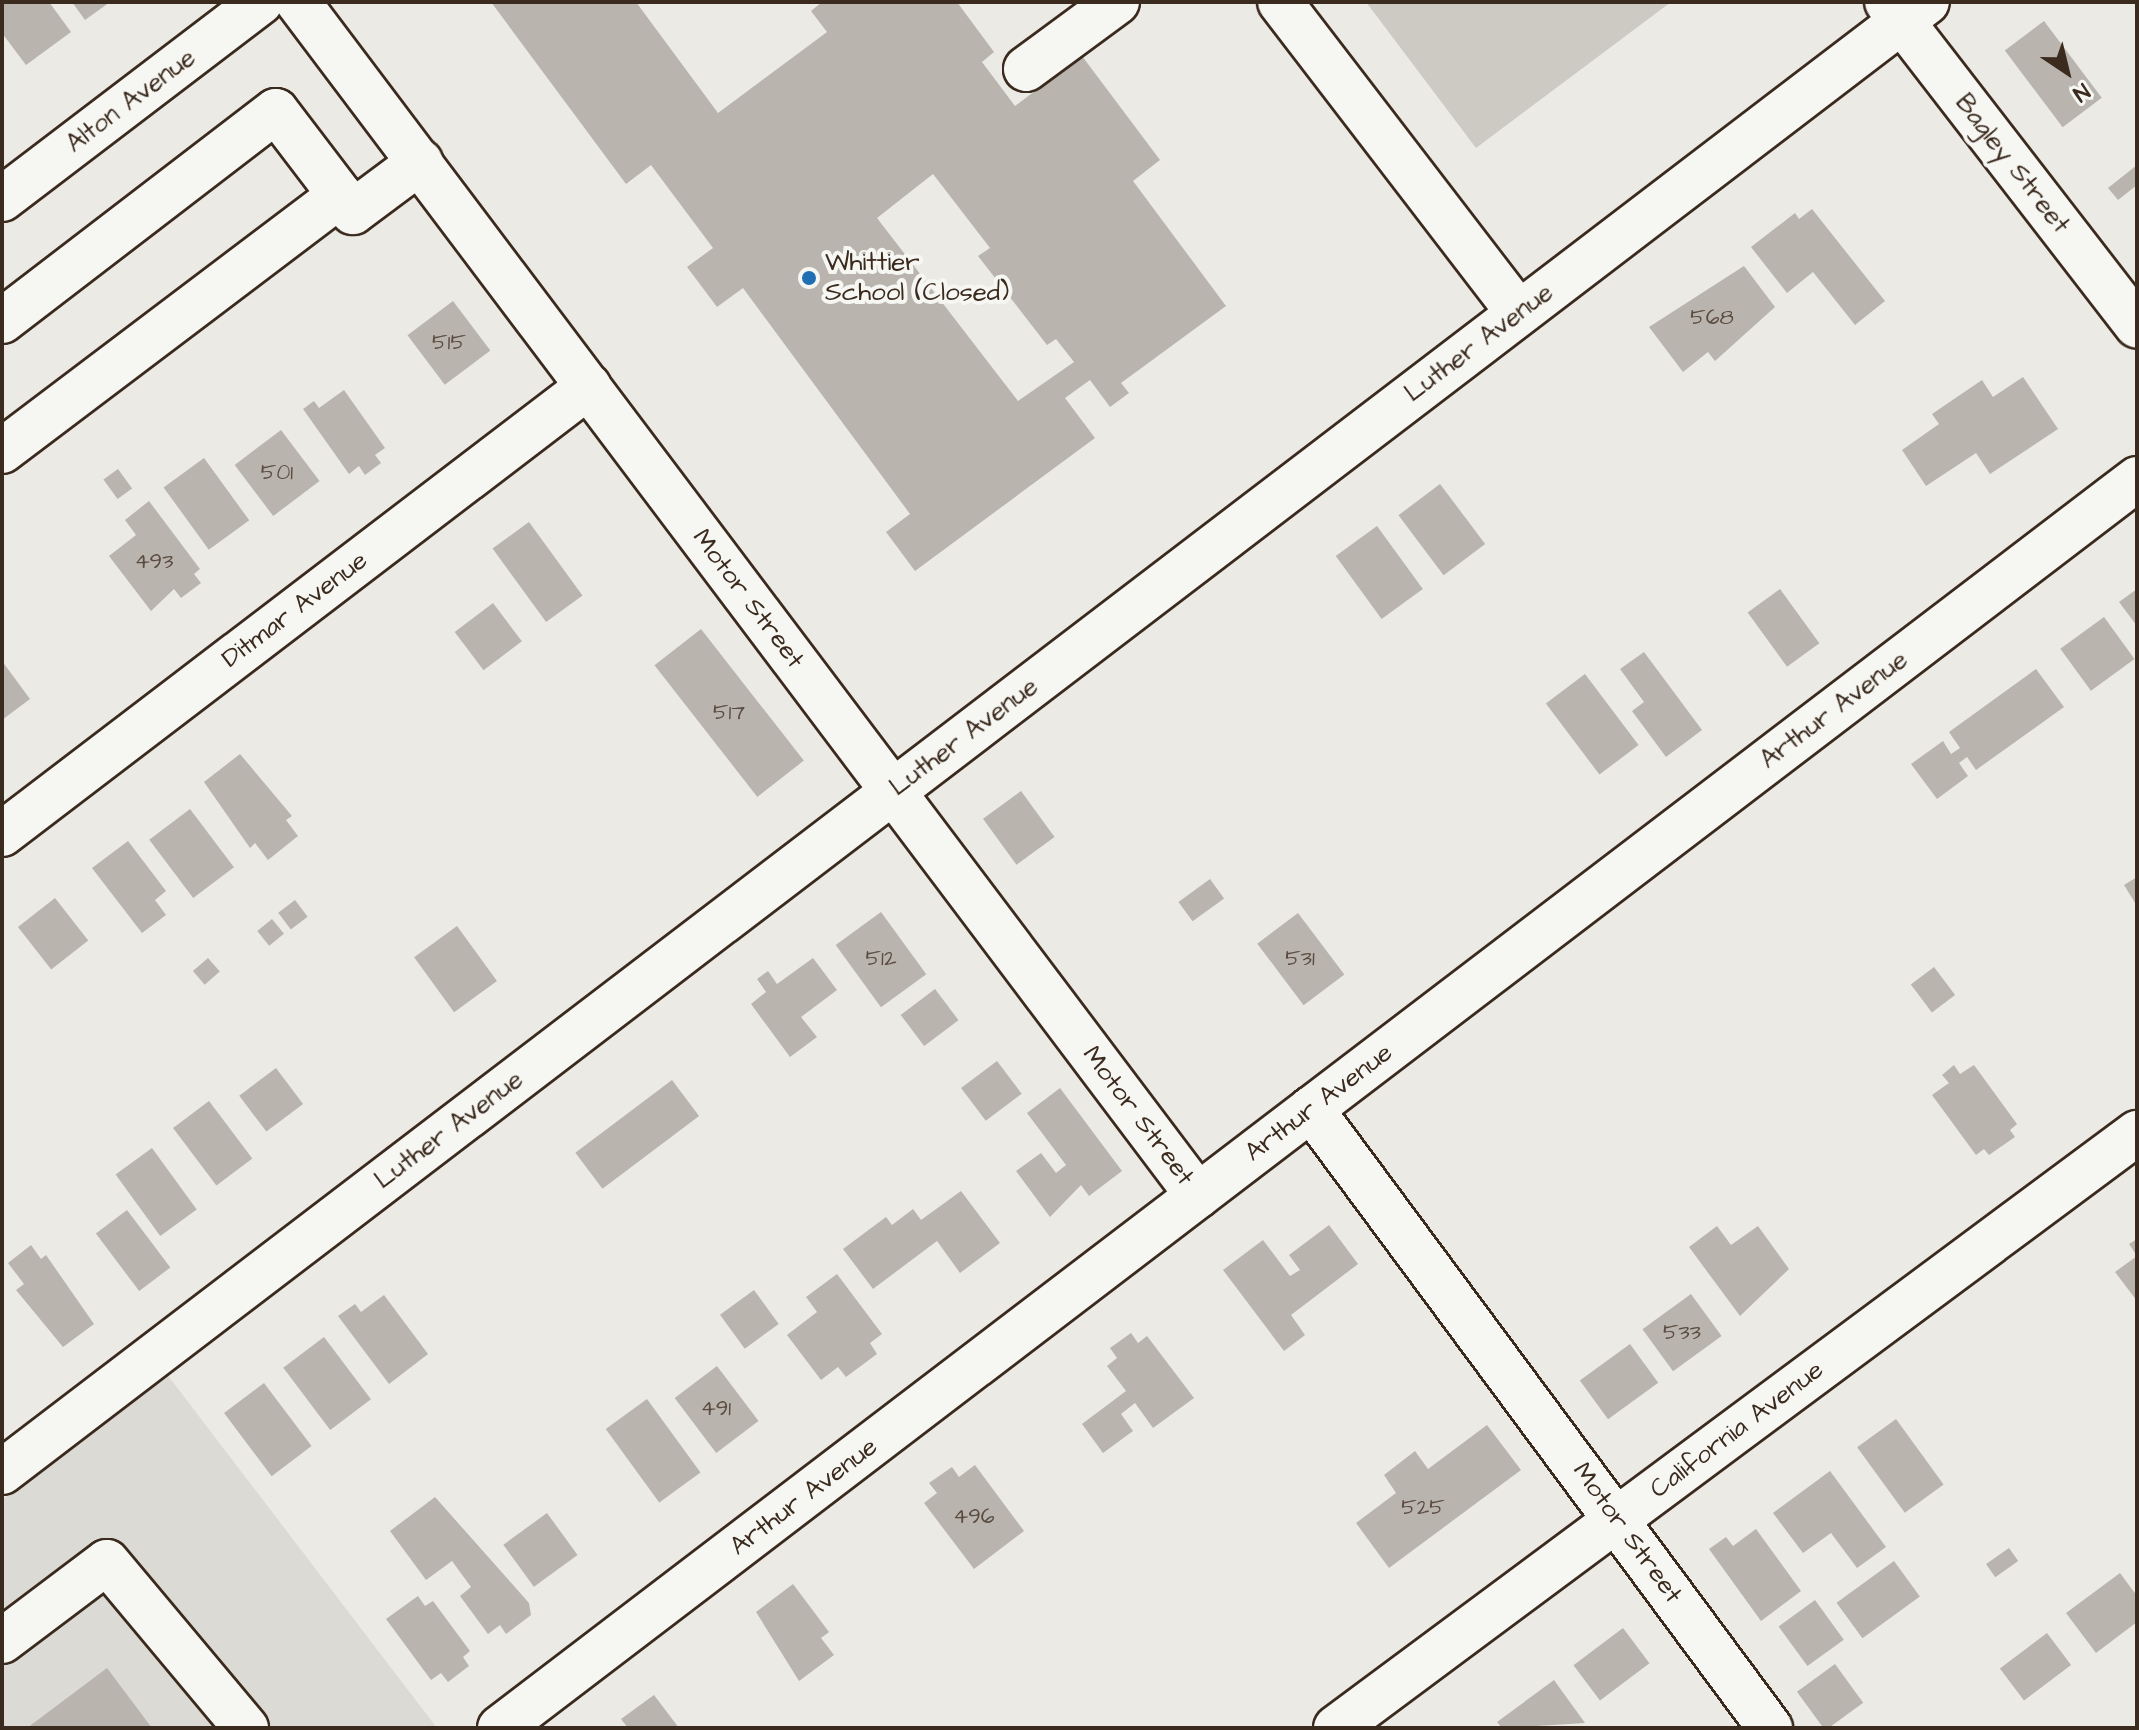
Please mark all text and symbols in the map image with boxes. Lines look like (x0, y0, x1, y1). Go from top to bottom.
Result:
north arrow (2027, 32, 2107, 112)
street label: Alton Avenue (60, 42, 202, 160)
text: N (2067, 75, 2096, 109)
street label: Bagley Street (1948, 88, 2076, 240)
place label: Whittier School (Closed) (825, 247, 1009, 308)
marker: Whittier School (Closed) (800, 269, 818, 287)
street label: Luther Avenue (1399, 277, 1559, 409)
house number: 568 (1690, 305, 1734, 331)
house number: 515 (432, 330, 466, 356)
house number: 501 (261, 460, 293, 486)
street label: Motor Street (686, 523, 810, 675)
street label: Ditmar Avenue (216, 545, 374, 675)
house number: 493 (135, 549, 173, 575)
street label: Arthur Avenue (1754, 644, 1914, 776)
street label: Luther Avenue (884, 671, 1044, 803)
house number: 517 (713, 700, 745, 726)
house number: 512 (866, 946, 896, 972)
house number: 531 (1285, 946, 1315, 972)
street label: Arthur Avenue (1239, 1037, 1399, 1169)
street label: Motor Street (1076, 1040, 1200, 1192)
street label: Luther Avenue (369, 1064, 529, 1196)
house number: 533 (1663, 1320, 1701, 1346)
street label: California Avenue (1644, 1355, 1830, 1505)
house number: 491 (701, 1396, 731, 1422)
street label: Arthur Avenue (724, 1431, 884, 1563)
street label: Motor Street (1566, 1457, 1688, 1609)
house number: 525 (1401, 1495, 1445, 1521)
house number: 496 (953, 1504, 995, 1530)

